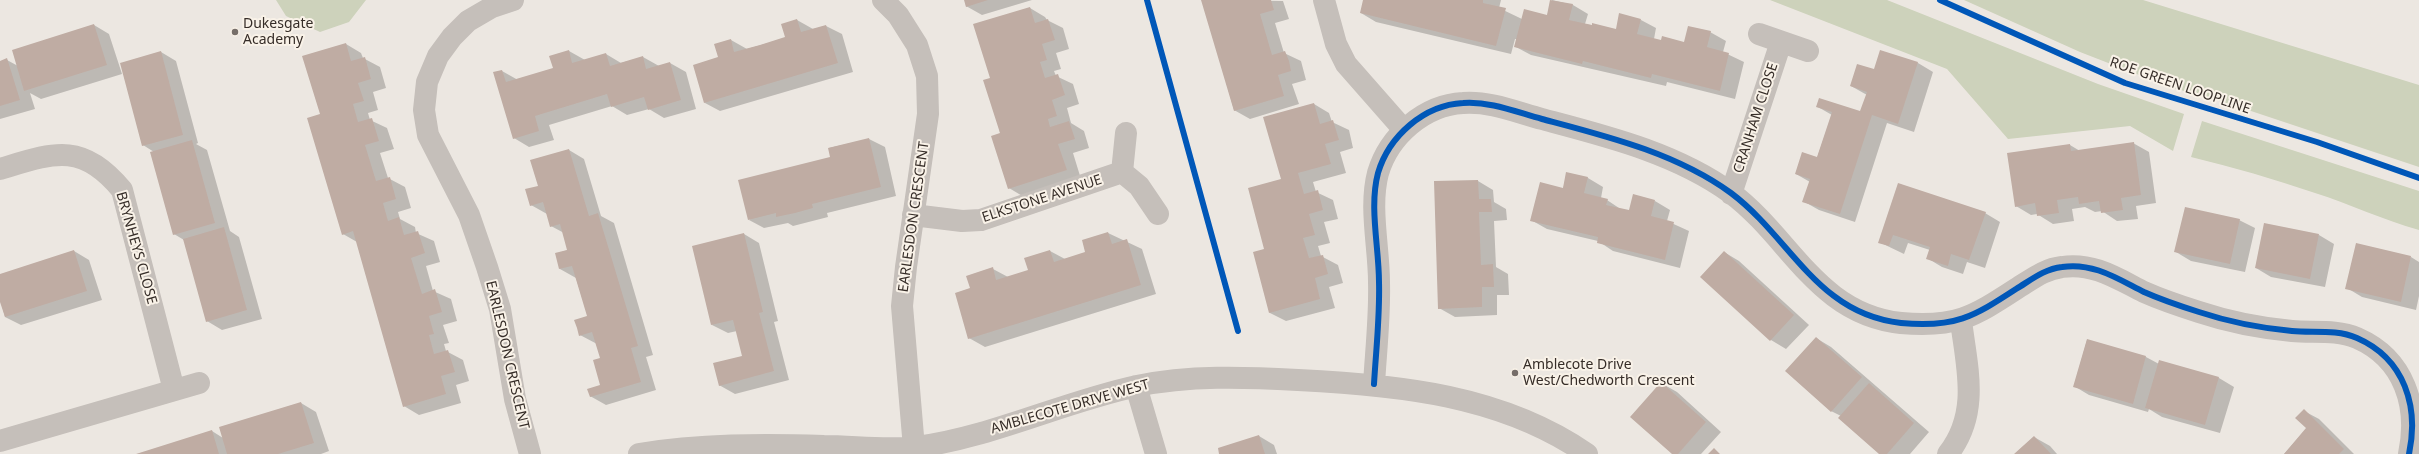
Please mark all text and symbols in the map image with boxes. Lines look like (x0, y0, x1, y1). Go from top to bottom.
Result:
place label: Dukesgate Academy (243, 16, 313, 48)
marker: Dukesgate Academy (230, 27, 240, 37)
street label: ROE GREEN LOOPLINE (2107, 54, 2253, 118)
street label: CRANHAM CLOSE (1730, 61, 1782, 175)
street label: EARLESDON CRESCENT (895, 141, 933, 293)
street label: ELKSTONE AVENUE (980, 172, 1104, 226)
street label: BRYNHEYS CLOSE (112, 190, 160, 306)
street label: EARLESDON CRESCENT (482, 279, 532, 431)
place label: Amblecote Drive West/Chedworth Crescent (1523, 357, 1694, 390)
marker: Amblecote Drive West/Chedworth Crescent (1510, 368, 1520, 378)
street label: AMBLECOTE DRIVE WEST (989, 376, 1151, 438)

